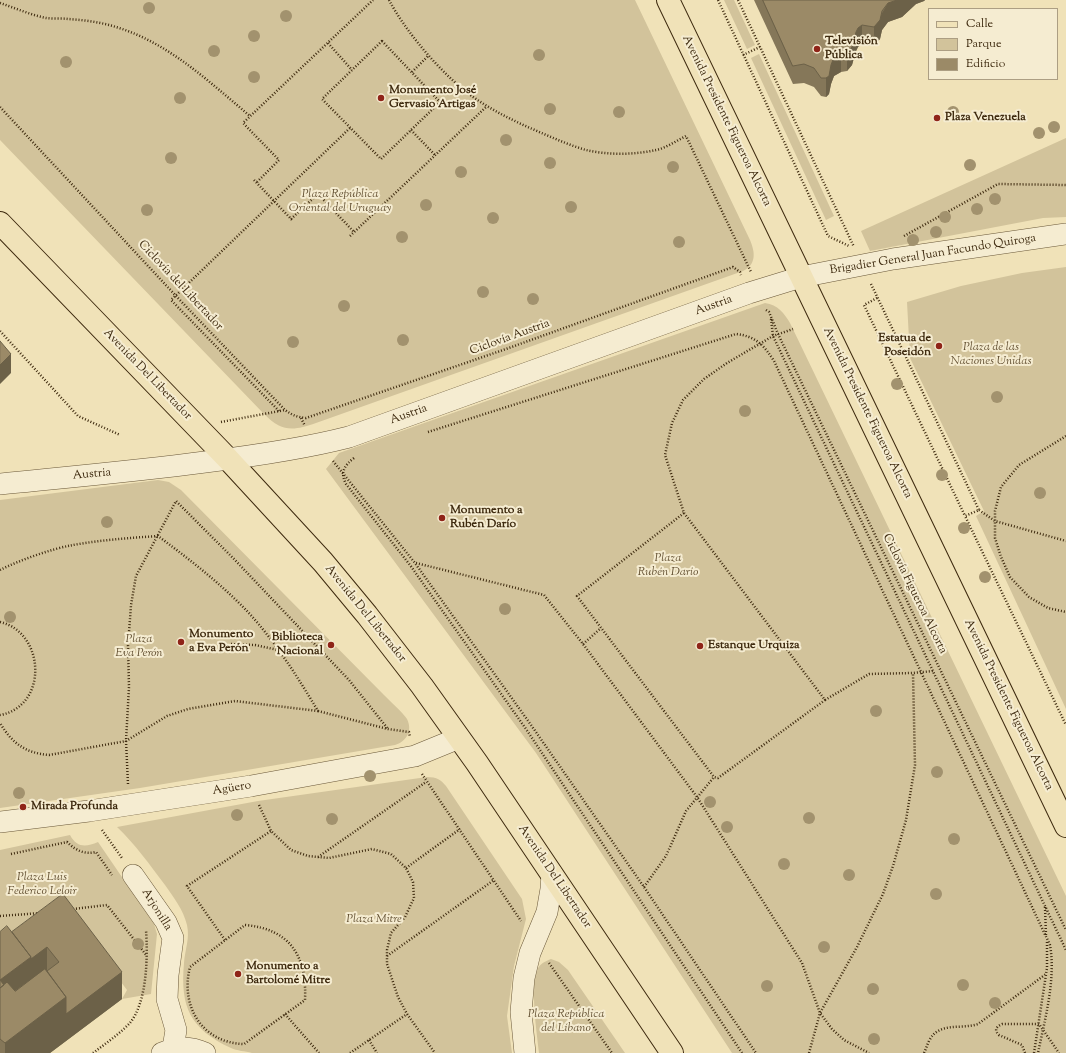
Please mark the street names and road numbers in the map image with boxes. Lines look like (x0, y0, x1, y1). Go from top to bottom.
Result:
street label: Avenida Presidente Figueroa Alcorta (678, 33, 774, 209)
street label: Brigadier General Juan Facundo Quiroga (829, 232, 1037, 278)
street label: Ciclovía del Libertador (135, 238, 225, 334)
street label: Austria (693, 293, 735, 319)
street label: Ciclovía Austria (468, 317, 552, 359)
street label: Avenida Presidente Figueroa Alcorta (819, 325, 915, 501)
street label: Avenida Del Libertador (100, 326, 194, 424)
street label: Austria (388, 402, 430, 428)
street label: Austria (72, 466, 112, 484)
street label: Ciclovía Figueroa Alcorta (879, 532, 949, 656)
street label: Avenida Del Libertador (321, 562, 409, 666)
street label: Avenida Presidente Figueroa Alcorta (960, 617, 1056, 793)
street label: Agüero (212, 779, 252, 799)
street label: Avenida Del Libertador (514, 823, 594, 931)
street label: Arjonilla (138, 886, 174, 934)

